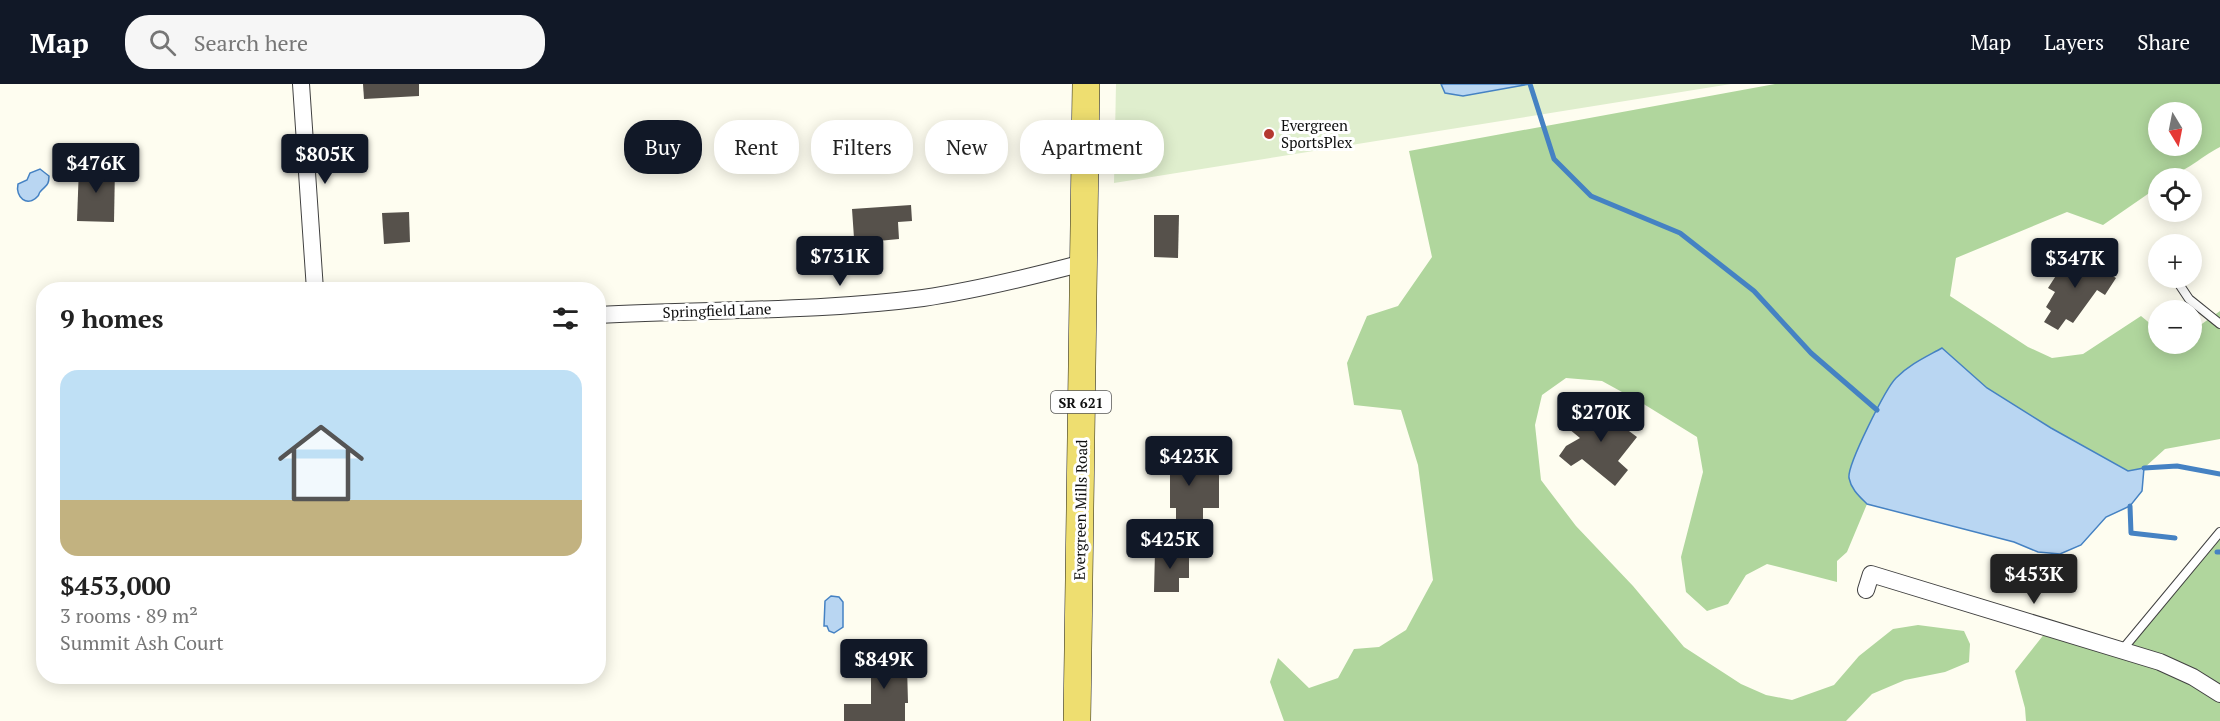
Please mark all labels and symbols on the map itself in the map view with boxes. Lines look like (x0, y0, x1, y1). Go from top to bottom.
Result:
north arrow (2148, 102, 2202, 156)
place label: Evergreen SportsPlex (1281, 115, 1352, 152)
marker: Evergreen SportsPlex (1262, 127, 1276, 141)
pin: $805K (283, 134, 367, 185)
pin: $476K (54, 143, 138, 194)
pin: $731K (798, 236, 882, 287)
pin: $347K (2033, 238, 2117, 289)
street label: Springfield Lane (662, 298, 772, 322)
road number: SR 621 (1051, 391, 1111, 413)
pin: $270K (1559, 392, 1643, 443)
pin: $423K (1147, 436, 1231, 487)
street label: Evergreen Mills Road (1069, 439, 1091, 581)
pin: $425K (1128, 519, 1212, 570)
pin: $453K (1992, 554, 2076, 605)
pin: $849K (842, 639, 926, 690)

